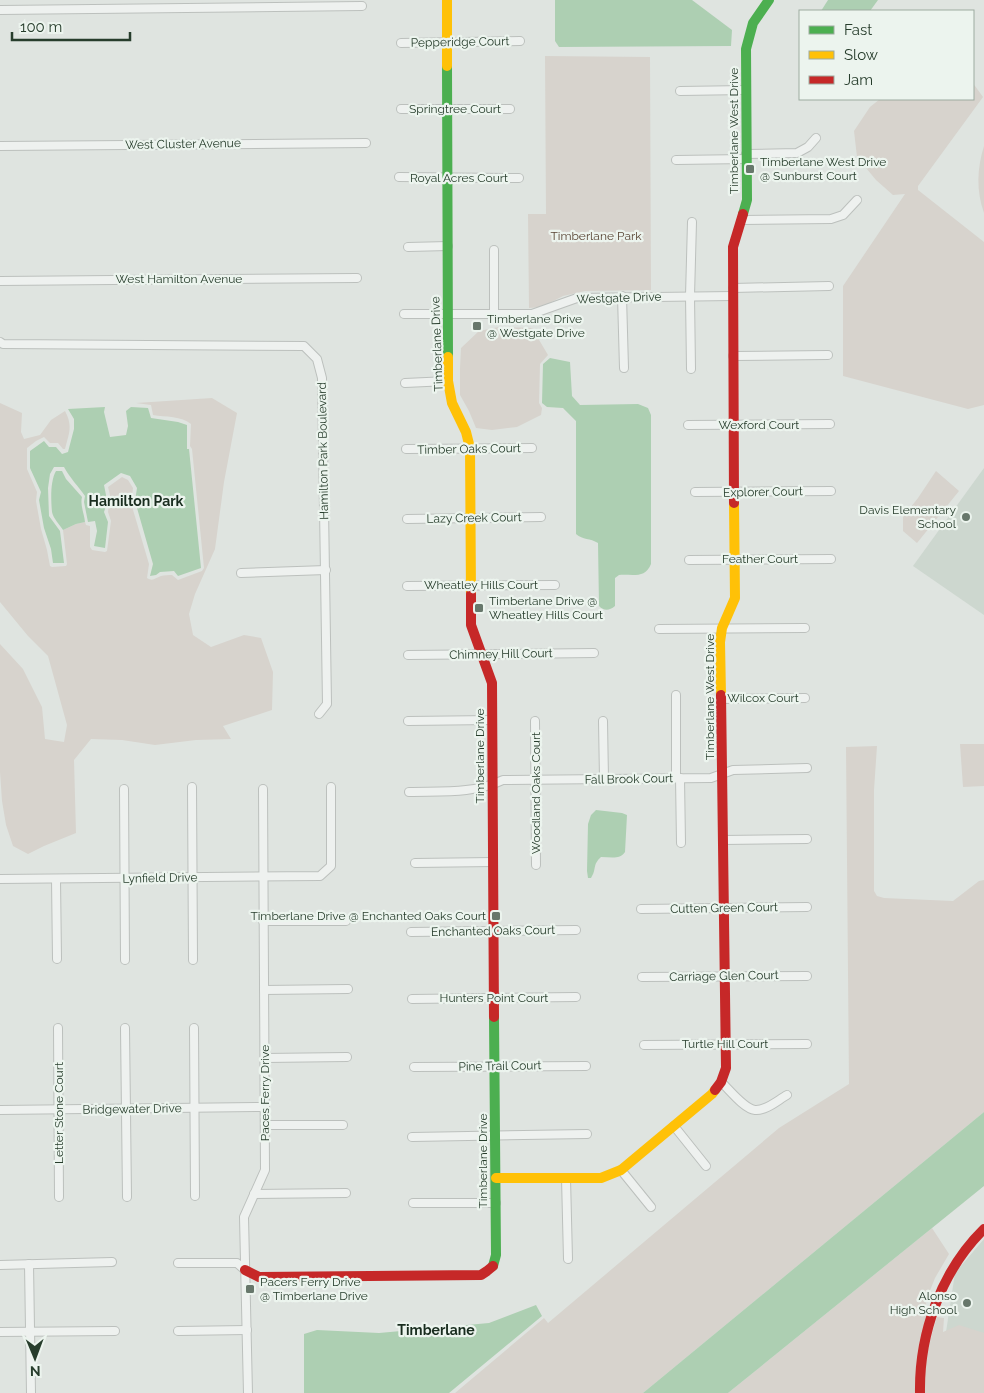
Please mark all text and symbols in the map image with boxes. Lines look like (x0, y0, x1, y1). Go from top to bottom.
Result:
scale bar (12, 10, 130, 42)
legend (799, 10, 974, 100)
text: 100 m (20, 18, 62, 36)
text: Fast (844, 21, 872, 39)
street label: Pepperidge Court (410, 34, 510, 50)
text: Slow (844, 46, 878, 64)
street label: Timberlane West Drive (727, 68, 741, 194)
text: Jam (844, 71, 873, 89)
street label: Springtree Court (409, 102, 501, 116)
street label: West Cluster Avenue (125, 136, 241, 152)
place label: Timberlane West Drive @ Sunburst Court (760, 155, 886, 183)
marker: Timberlane West Drive @ Sunburst Court (744, 163, 756, 175)
street label: Royal Acres Court (410, 171, 508, 185)
park label: Timberlane Park (550, 229, 642, 243)
street label: West Hamilton Avenue (116, 272, 242, 286)
street label: Westgate Drive (576, 290, 662, 306)
street label: Timberlane Drive (428, 296, 446, 392)
place label: Timberlane Drive @ Westgate Drive (487, 312, 585, 340)
marker: Timberlane Drive @ Westgate Drive (471, 320, 483, 332)
street label: Hamilton Park Boulevard (315, 382, 331, 520)
street label: Wexford Court (719, 418, 799, 432)
street label: Timber Oaks Court (417, 441, 521, 457)
street label: Explorer Court (723, 484, 803, 500)
district label: Hamilton Park (89, 493, 184, 509)
place label: Davis Elementary School (859, 503, 957, 531)
street label: Lazy Creek Court (426, 510, 522, 526)
marker: Davis Elementary School (960, 511, 972, 523)
street label: Feather Court (722, 552, 798, 566)
street label: Wheatley Hills Court (424, 578, 538, 592)
place label: Timberlane Drive @ Wheatley Hills Court (489, 594, 603, 622)
marker: Timberlane Drive @ Wheatley Hills Court (473, 602, 485, 614)
street label: Timberlane West Drive (703, 634, 717, 760)
street label: Chimney Hill Court (449, 646, 553, 662)
street label: Wilcox Court (727, 691, 799, 705)
street label: Timberlane Drive (473, 708, 487, 804)
street label: Woodland Oaks Court (529, 732, 543, 854)
street label: Fall Brook Court (585, 771, 673, 787)
street label: Lynfield Drive (122, 870, 198, 886)
street label: Cutten Green Court (670, 900, 778, 916)
place label: Timberlane Drive @ Enchanted Oaks Court (250, 909, 486, 923)
marker: Timberlane Drive @ Enchanted Oaks Court (490, 910, 502, 922)
street label: Enchanted Oaks Court (431, 923, 555, 939)
street label: Carriage Glen Court (669, 968, 779, 984)
street label: Hunters Point Court (440, 991, 548, 1005)
street label: Turtle Hill Court (682, 1037, 768, 1051)
street label: Paces Ferry Drive (258, 1045, 272, 1141)
street label: Pine Trail Court (458, 1058, 542, 1074)
street label: Letter Stone Court (52, 1062, 66, 1164)
street label: Bridgewater Drive (82, 1101, 182, 1117)
street label: Timberlane Drive (476, 1113, 490, 1209)
place label: Pacers Ferry Drive @ Timberlane Drive (260, 1275, 368, 1303)
marker: Pacers Ferry Drive @ Timberlane Drive (244, 1283, 256, 1295)
place label: Alonso High School (890, 1289, 958, 1317)
marker: Alonso High School (961, 1297, 973, 1309)
district label: Timberlane (397, 1322, 475, 1338)
north arrow (10, 1333, 60, 1383)
text: N (30, 1363, 41, 1379)

